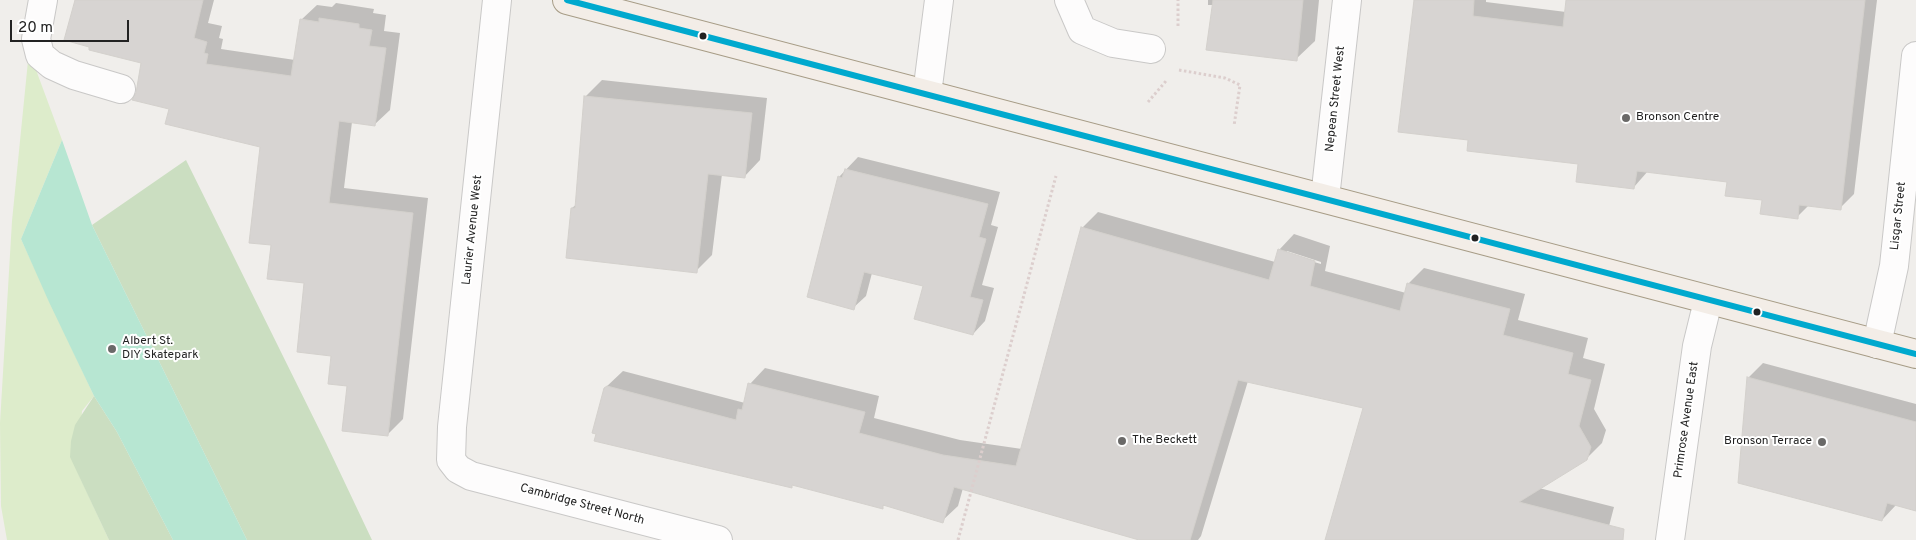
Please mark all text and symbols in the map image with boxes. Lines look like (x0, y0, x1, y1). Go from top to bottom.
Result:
scale bar (12, 10, 131, 42)
text: 20 m (18, 19, 53, 38)
unlabelled marker (698, 31, 708, 41)
street label: Nepean Street West (1323, 45, 1349, 153)
place label: Bronson Centre (1636, 111, 1719, 125)
marker: Bronson Centre (1620, 112, 1632, 124)
street label: Laurier Avenue West (460, 174, 486, 286)
street label: Lisgar Street (1888, 181, 1910, 251)
unlabelled marker (1470, 233, 1480, 243)
unlabelled marker (1752, 307, 1762, 317)
place label: Albert St. DIY Skatepark (122, 335, 199, 363)
marker: Albert St. DIY Skatepark (106, 343, 118, 355)
street label: Primrose Avenue East (1672, 361, 1702, 479)
place label: The Beckett (1132, 434, 1197, 448)
marker: The Beckett (1116, 435, 1128, 447)
place label: Bronson Terrace (1724, 435, 1812, 449)
marker: Bronson Terrace (1816, 436, 1828, 448)
street label: Cambridge Street North (518, 481, 646, 529)

